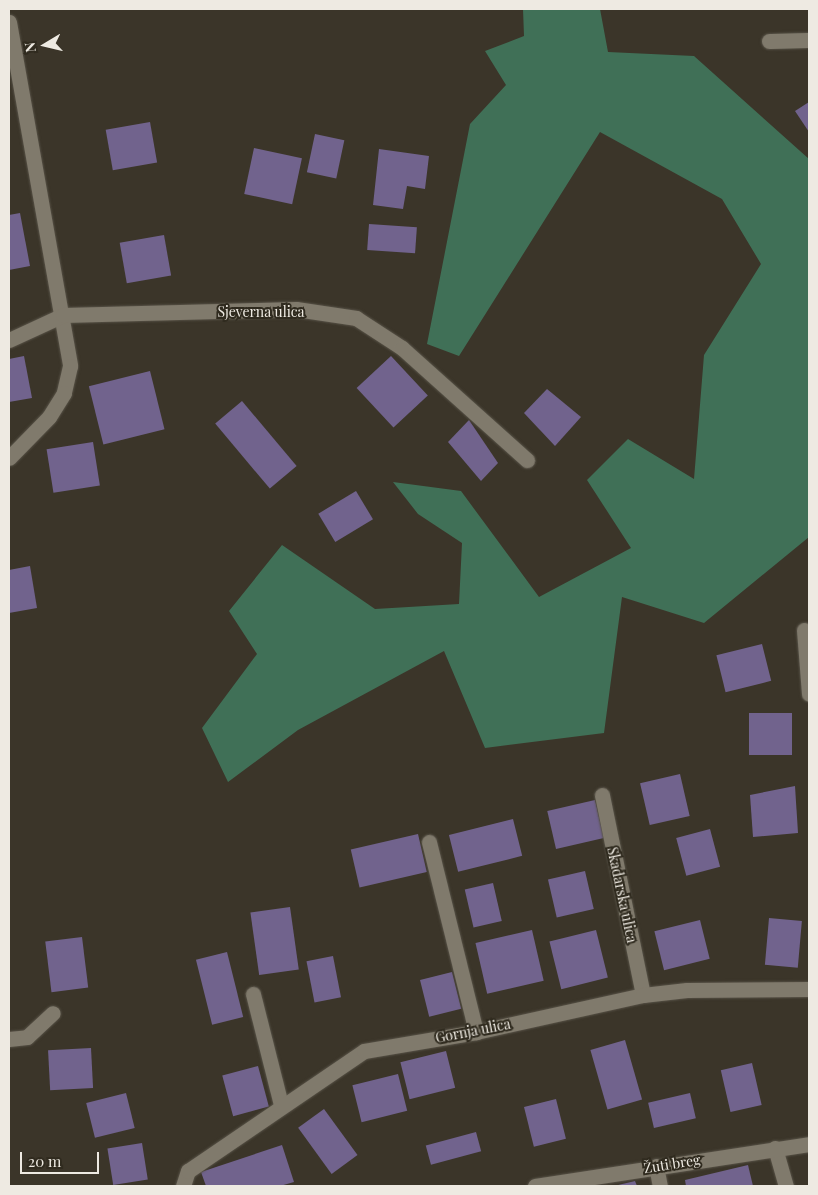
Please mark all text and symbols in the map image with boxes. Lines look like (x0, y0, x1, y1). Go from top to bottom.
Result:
north arrow (20, 20, 70, 70)
text: N (20, 41, 40, 54)
street label: Sjeverna ulica (217, 304, 305, 320)
street label: Skadarska ulica (604, 845, 640, 945)
street label: Gornja ulica (434, 1015, 512, 1047)
scale bar (22, 1142, 101, 1174)
text: 20 m (28, 1151, 61, 1171)
street label: Žuti breg (642, 1151, 702, 1177)

